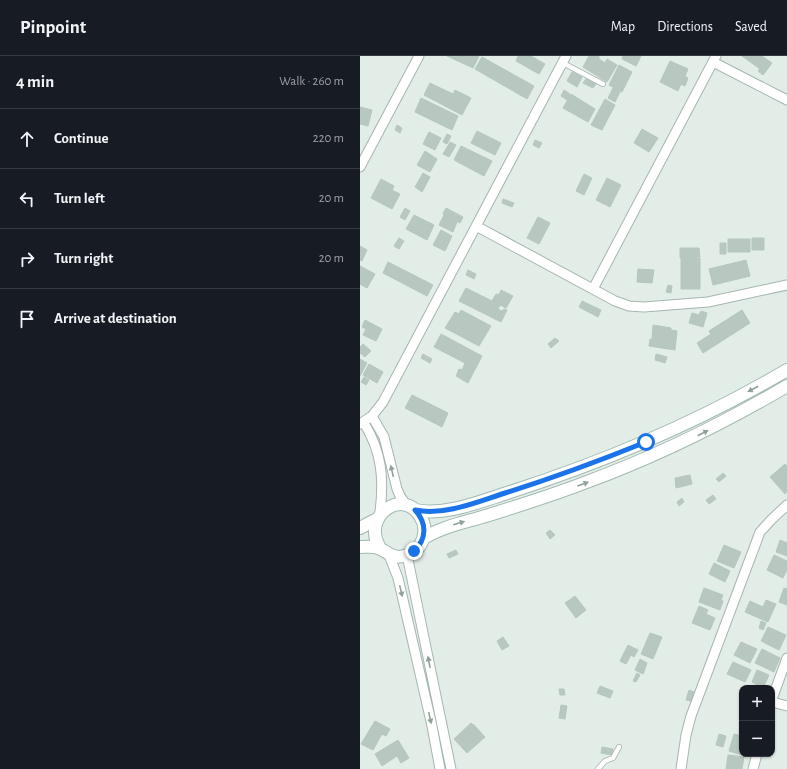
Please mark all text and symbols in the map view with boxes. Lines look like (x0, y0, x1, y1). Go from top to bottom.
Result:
text: Pinpoint (20, 18, 86, 37)
text: Map (611, 20, 635, 34)
text: Directions (657, 20, 713, 34)
text: Saved (735, 20, 767, 34)
text: 4 min (16, 73, 54, 90)
text: Walk · 260 m (279, 75, 344, 88)
icon: ahead (16, 128, 38, 150)
text: Continue (54, 131, 109, 146)
text: 220 m (313, 132, 344, 145)
icon: left (16, 188, 38, 210)
text: Turn left (54, 191, 105, 206)
text: 20 m (319, 192, 344, 205)
icon: right (16, 248, 38, 270)
text: Turn right (54, 251, 113, 266)
text: 20 m (319, 252, 344, 265)
icon: arrive (16, 308, 38, 330)
text: Arrive at destination (54, 311, 177, 326)
one-way arrow (747, 385, 759, 392)
one-way arrow (697, 429, 708, 436)
route start (637, 433, 655, 451)
one-way arrow (388, 464, 394, 477)
one-way arrow (577, 480, 589, 486)
one-way arrow (453, 520, 466, 526)
route end (405, 542, 423, 560)
one-way arrow (399, 585, 405, 597)
one-way arrow (426, 656, 432, 668)
map controls (739, 685, 775, 757)
button: + (739, 685, 775, 721)
one-way arrow (428, 712, 434, 724)
button: − (739, 721, 775, 757)

